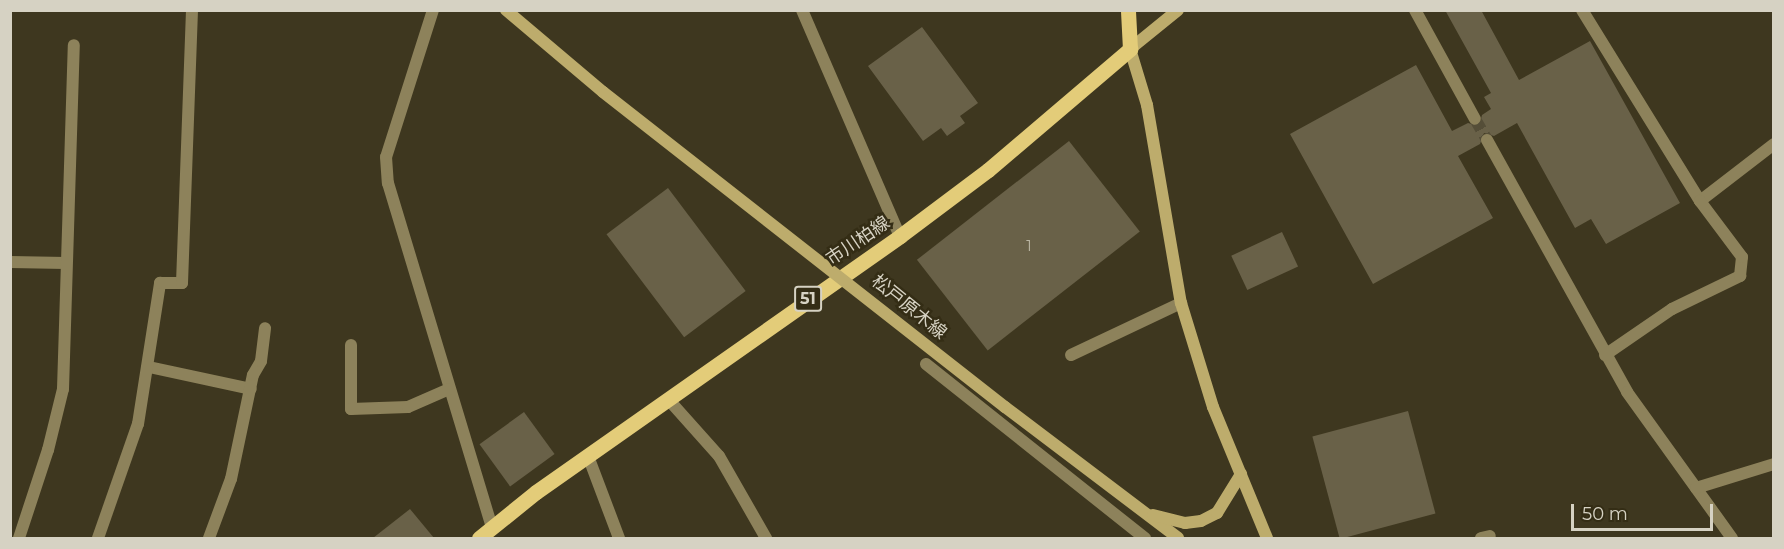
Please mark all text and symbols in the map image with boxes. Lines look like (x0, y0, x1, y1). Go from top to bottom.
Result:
street label: 市川柏線 (822, 212, 894, 270)
house number: 1 (1026, 237, 1032, 255)
street label: 松戸原木線 (867, 270, 951, 344)
road number: 51 (793, 286, 823, 312)
scale bar (1574, 492, 1716, 530)
text: 50 m (1582, 503, 1628, 525)

